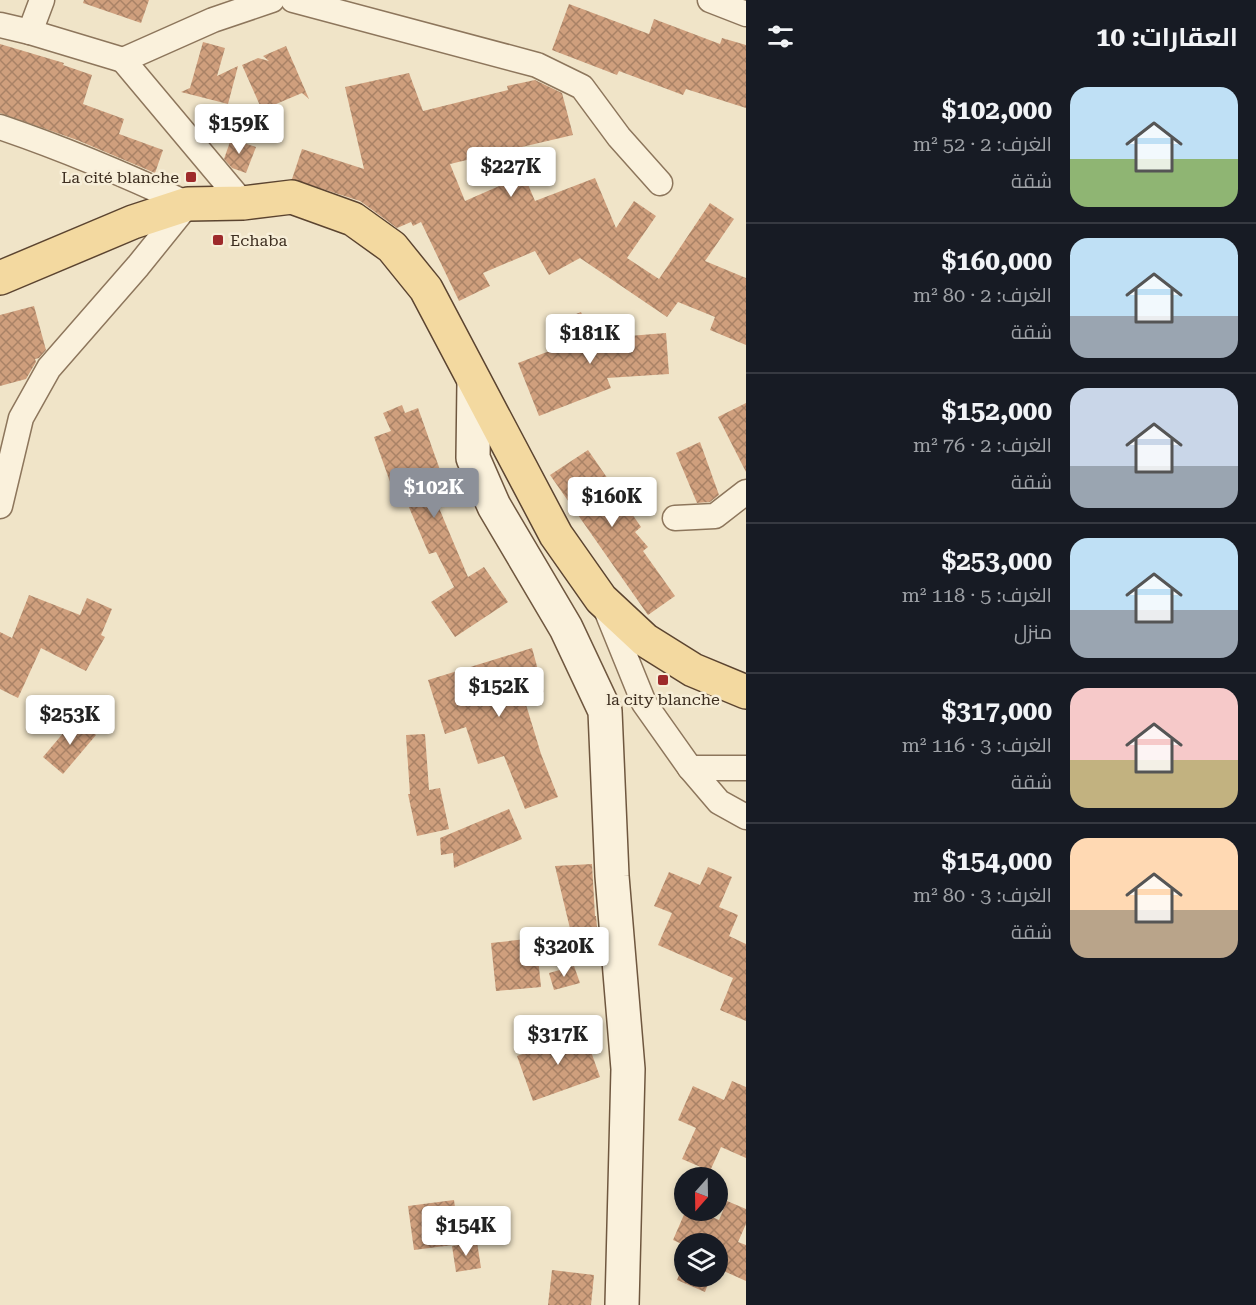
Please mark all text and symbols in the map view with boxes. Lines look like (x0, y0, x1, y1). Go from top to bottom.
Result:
icon: filters (764, 20, 797, 53)
text: العقارات: 10 (1096, 22, 1238, 52)
text: $102,000 (942, 95, 1052, 125)
pin: $159K (197, 104, 281, 155)
text: $159K (209, 111, 269, 135)
icon: home (1118, 111, 1190, 183)
text: الغرف: 2 · 52 m² (913, 132, 1052, 156)
pin: $227K (469, 147, 553, 198)
text: $227K (481, 154, 541, 178)
place label: La cité blanche (61, 168, 179, 187)
text: شقة (1011, 169, 1052, 193)
marker: La cité blanche (184, 170, 198, 184)
place label: Echaba (230, 231, 287, 250)
marker: Echaba (211, 233, 225, 247)
text: $160,000 (942, 246, 1052, 276)
icon: home (1118, 262, 1190, 334)
text: الغرف: 2 · 80 m² (913, 283, 1052, 307)
pin: $181K (548, 314, 632, 365)
text: شقة (1011, 320, 1052, 344)
text: $181K (560, 321, 620, 345)
text: $152,000 (942, 396, 1052, 426)
icon: home (1118, 412, 1190, 484)
text: الغرف: 2 · 76 m² (913, 433, 1052, 457)
pin: $102K (392, 468, 476, 519)
text: شقة (1011, 470, 1052, 494)
text: $102K (404, 475, 464, 499)
pin: $160K (570, 477, 654, 528)
text: $160K (582, 484, 642, 508)
text: $253,000 (942, 546, 1052, 576)
icon: home (1118, 562, 1190, 634)
text: الغرف: 5 · 118 m² (902, 583, 1052, 607)
text: منزل (1014, 620, 1052, 644)
pin: $152K (457, 667, 541, 718)
marker: la city blanche (656, 673, 670, 687)
text: $152K (469, 674, 529, 698)
place label: la city blanche (606, 690, 720, 709)
pin: $253K (28, 695, 112, 746)
text: $317,000 (942, 696, 1052, 726)
text: $253K (40, 702, 100, 726)
icon: home (1118, 712, 1190, 784)
text: الغرف: 3 · 116 m² (902, 733, 1052, 757)
text: شقة (1011, 770, 1052, 794)
text: $154,000 (942, 846, 1052, 876)
icon: home (1118, 862, 1190, 934)
text: الغرف: 3 · 80 m² (913, 883, 1052, 907)
text: شقة (1011, 920, 1052, 944)
pin: $320K (522, 927, 606, 978)
text: $320K (534, 934, 594, 958)
pin: $317K (516, 1015, 600, 1066)
text: $317K (528, 1022, 588, 1046)
north arrow (674, 1167, 728, 1221)
map controls (674, 1167, 728, 1287)
pin: $154K (424, 1206, 508, 1257)
text: $154K (436, 1213, 496, 1237)
button: layers (674, 1233, 728, 1287)

